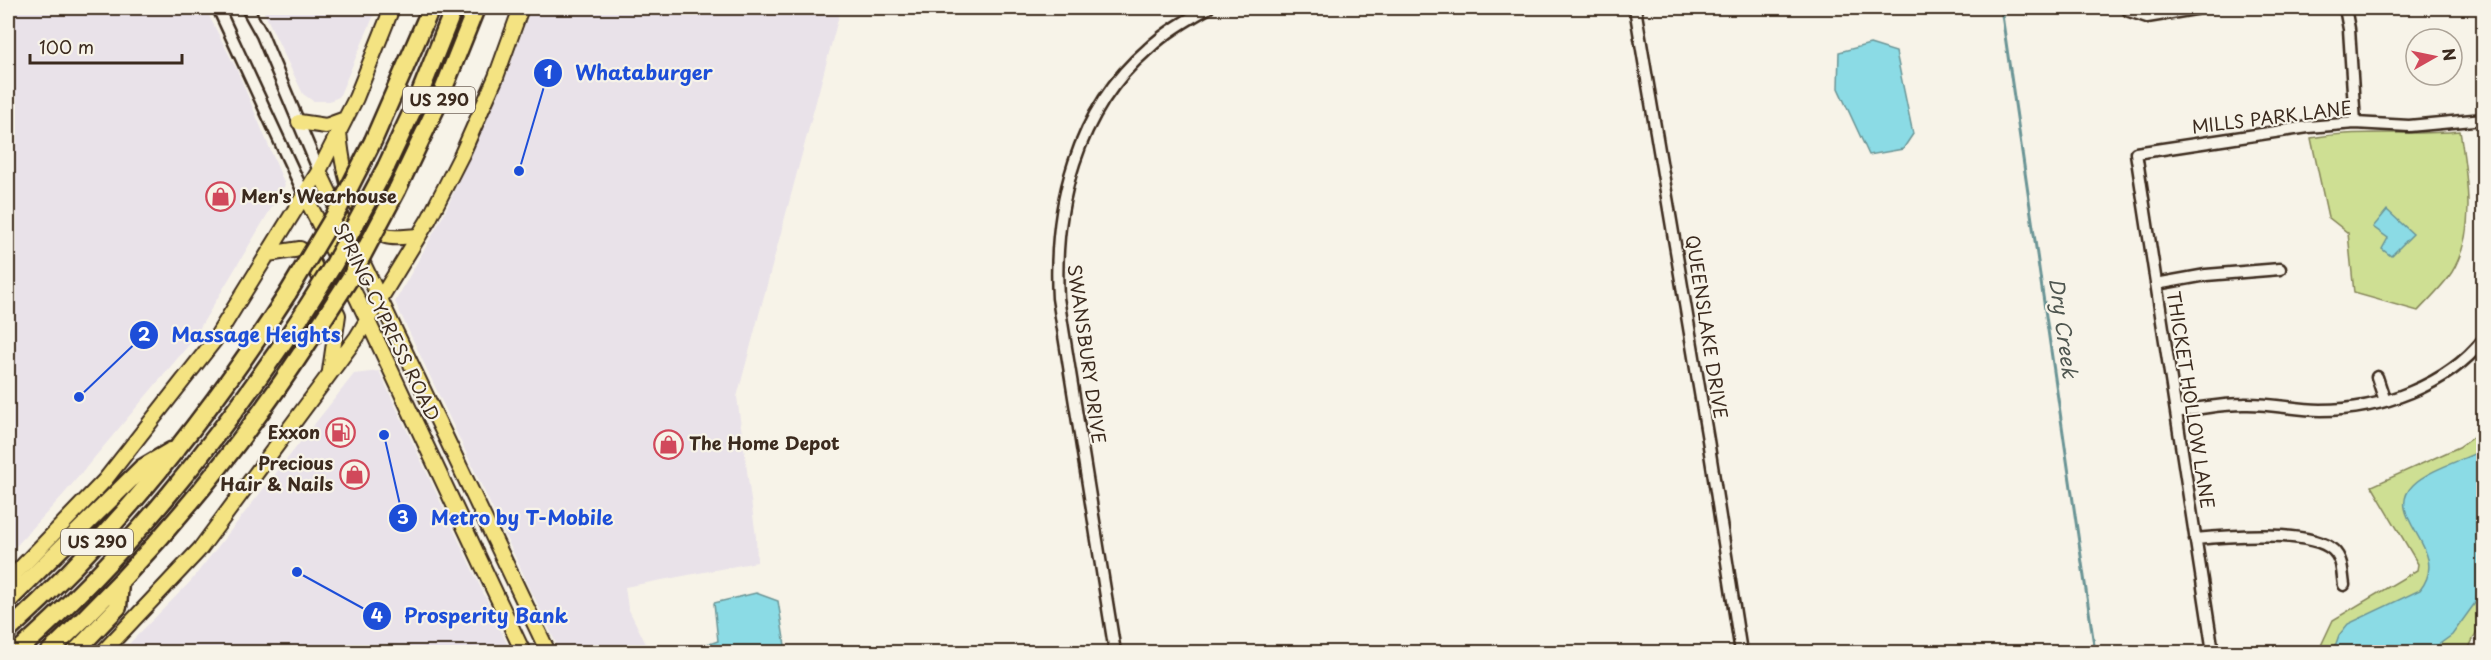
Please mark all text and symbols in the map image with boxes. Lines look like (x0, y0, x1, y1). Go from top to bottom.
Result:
scale bar (30, 27, 182, 65)
north arrow (2404, 27, 2464, 87)
text: 100 m (39, 33, 94, 60)
text: N (2437, 46, 2463, 63)
callout: Whataburger (533, 54, 725, 92)
text: Whataburger (575, 57, 713, 87)
text: 1 (544, 58, 553, 85)
road number: US 290 (403, 87, 475, 113)
street label: MILLS PARK LANE (2190, 93, 2354, 140)
shop icon: Men's Wearhouse (204, 181, 236, 213)
place label: Men's Wearhouse (241, 182, 397, 209)
street label: SPRING CYPRESS ROAD (327, 217, 447, 425)
street label: QUEENSLAKE DRIVE (1680, 233, 1735, 421)
street label: SWANSBURY DRIVE (1062, 262, 1113, 445)
water label: Dry Creek (2042, 276, 2086, 381)
street label: THICKET HOLLOW LANE (2161, 289, 2222, 511)
callout: Massage Heights (129, 316, 353, 354)
text: Massage Heights (171, 319, 341, 349)
text: 2 (138, 320, 151, 347)
fuel station icon: Exxon (325, 417, 357, 449)
place label: Exxon (268, 418, 320, 445)
shop icon: The Home Depot (652, 428, 684, 460)
place label: The Home Depot (689, 429, 840, 456)
place label: Precious Hair & Nails (220, 449, 333, 497)
shop icon: Precious Hair & Nails (338, 458, 370, 490)
callout: Metro by T-Mobile (388, 499, 626, 537)
text: Metro by T-Mobile (431, 502, 613, 532)
text: 3 (397, 503, 409, 530)
road number: US 290 (61, 529, 133, 555)
callout: Prosperity Bank (362, 597, 581, 635)
text: Prosperity Bank (404, 600, 569, 630)
text: 4 (371, 601, 383, 628)

